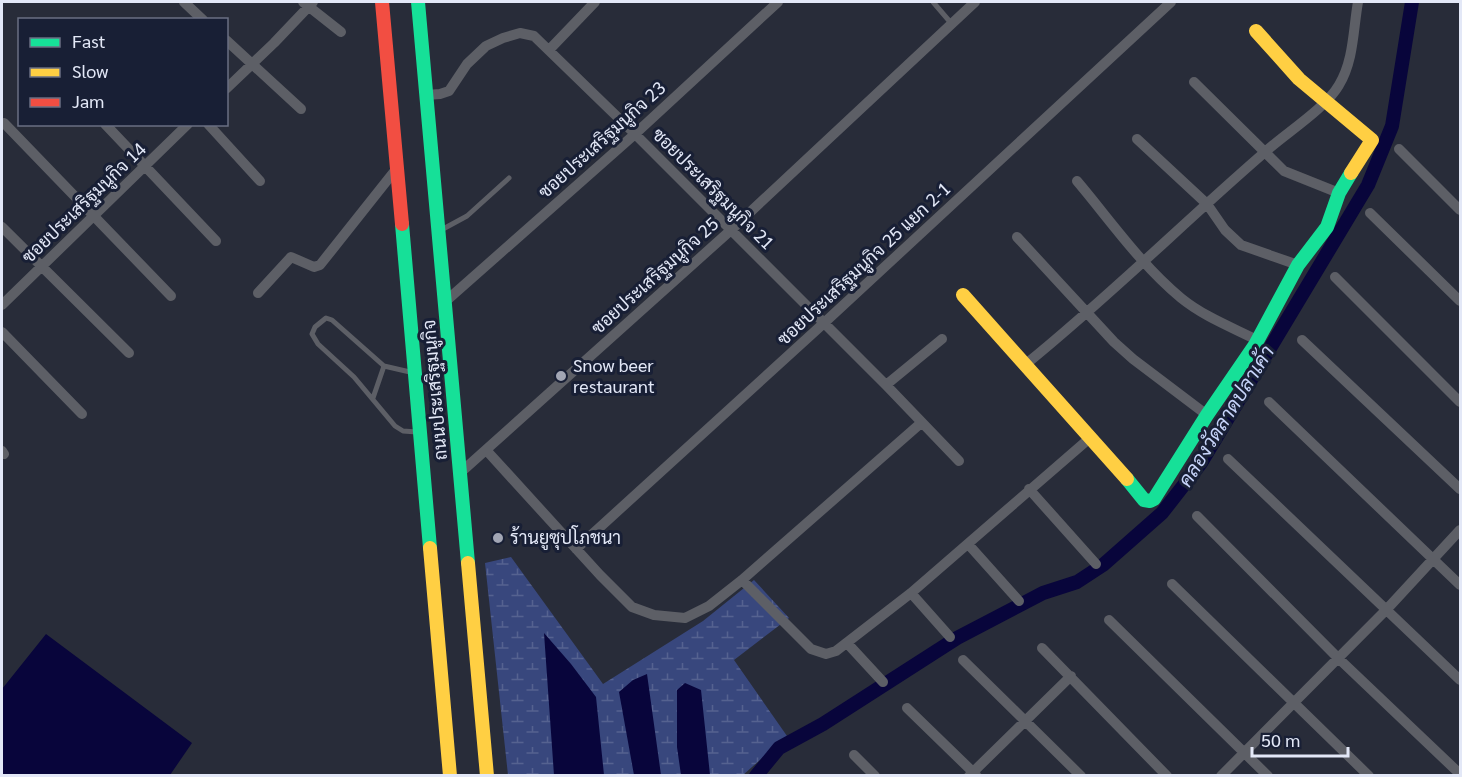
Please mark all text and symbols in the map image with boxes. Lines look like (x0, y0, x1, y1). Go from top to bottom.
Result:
legend (18, 18, 228, 126)
text: Fast (72, 29, 106, 52)
text: Slow (72, 59, 108, 82)
street label: ซอยประเสริฐมนูกิจ 23 (533, 76, 672, 204)
text: Jam (72, 89, 104, 112)
street label: ซอยประเสริฐมนูกิจ 21 (646, 122, 780, 256)
street label: ซอยประเสริฐมนูกิจ 14 (16, 137, 152, 269)
street label: ซอยประเสริฐมนูกิจ 25 แยก 2-1 (771, 176, 957, 352)
street label: ซอยประเสริฐมนูกิจ 25 (586, 212, 725, 340)
street label: ถนนประเสริฐมนูกิจ (416, 319, 454, 461)
water label: คลองวัดลาดปลาเค้า (1171, 340, 1279, 491)
place label: Snow beer restaurant (573, 353, 655, 397)
marker: Snow beer restaurant (554, 369, 568, 383)
place label: ร้านยูซุปโภชนา (510, 525, 621, 551)
marker: ร้านยูซุปโภชนา (491, 531, 505, 545)
scale bar (1252, 720, 1348, 758)
text: 50 m (1261, 728, 1300, 751)

